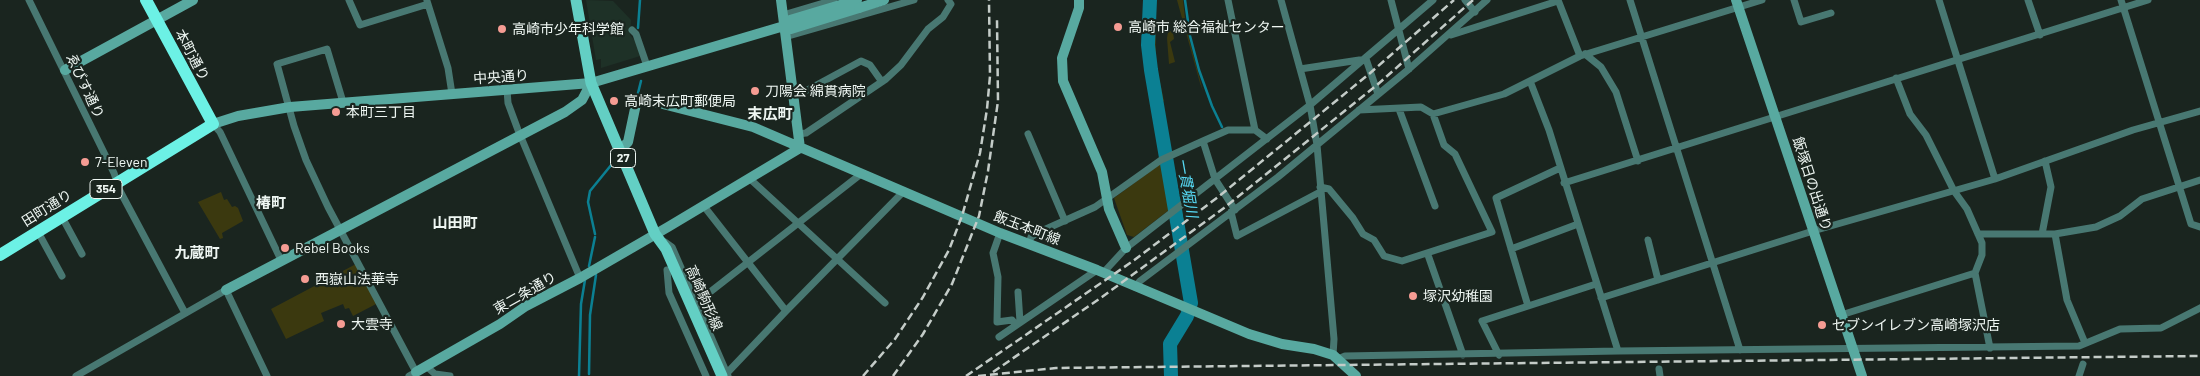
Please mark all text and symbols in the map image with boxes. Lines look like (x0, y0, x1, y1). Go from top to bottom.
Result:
place label: 高崎市 総合福祉センター (1128, 19, 1285, 35)
place label: 高崎市少年科学館 (512, 21, 624, 37)
marker: 高崎市 総合福祉センター (1112, 21, 1124, 33)
marker: 高崎市少年科学館 (496, 23, 508, 35)
street label: 本町通り (171, 26, 213, 84)
street label: ゑびす通り (63, 51, 107, 121)
street label: 中央通り (472, 67, 530, 87)
place label: 刀陽会 綿貫病院 (765, 83, 866, 99)
marker: 刀陽会 綿貫病院 (749, 85, 761, 97)
place label: 高崎末広町郵便局 (624, 93, 736, 109)
marker: 高崎末広町郵便局 (608, 95, 620, 107)
place label: 本町三丁目 (346, 104, 416, 120)
district label: 末広町 (748, 105, 792, 123)
marker: 本町三丁目 (330, 106, 342, 118)
street label: 飯塚日の出通り (1789, 135, 1835, 233)
road number: 27 (610, 148, 636, 168)
place label: 7-Eleven (95, 154, 148, 170)
marker: 7-Eleven (79, 156, 91, 168)
water label: 一貫堀川 (1173, 157, 1201, 219)
road number: 354 (90, 180, 122, 198)
street label: 田町通り (19, 186, 75, 230)
district label: 椿町 (256, 194, 286, 212)
street label: 飯玉本町線 (991, 208, 1063, 248)
district label: 山田町 (433, 214, 477, 232)
place label: Rebel Books (295, 240, 370, 256)
marker: Rebel Books (279, 242, 291, 254)
district label: 九蔵町 (175, 244, 219, 262)
street label: 高崎駒形線 (682, 263, 726, 333)
street label: 東二条通り (490, 268, 560, 318)
place label: 西嶽山法華寺 (315, 271, 399, 287)
marker: 西嶽山法華寺 (299, 273, 311, 285)
place label: 塚沢幼稚園 (1423, 288, 1493, 304)
marker: 塚沢幼稚園 (1407, 290, 1419, 302)
place label: 大雲寺 (351, 316, 393, 332)
place label: セブンイレブン高崎塚沢店 (1832, 317, 2000, 333)
marker: 大雲寺 (335, 318, 347, 330)
marker: セブンイレブン高崎塚沢店 (1816, 319, 1828, 331)

